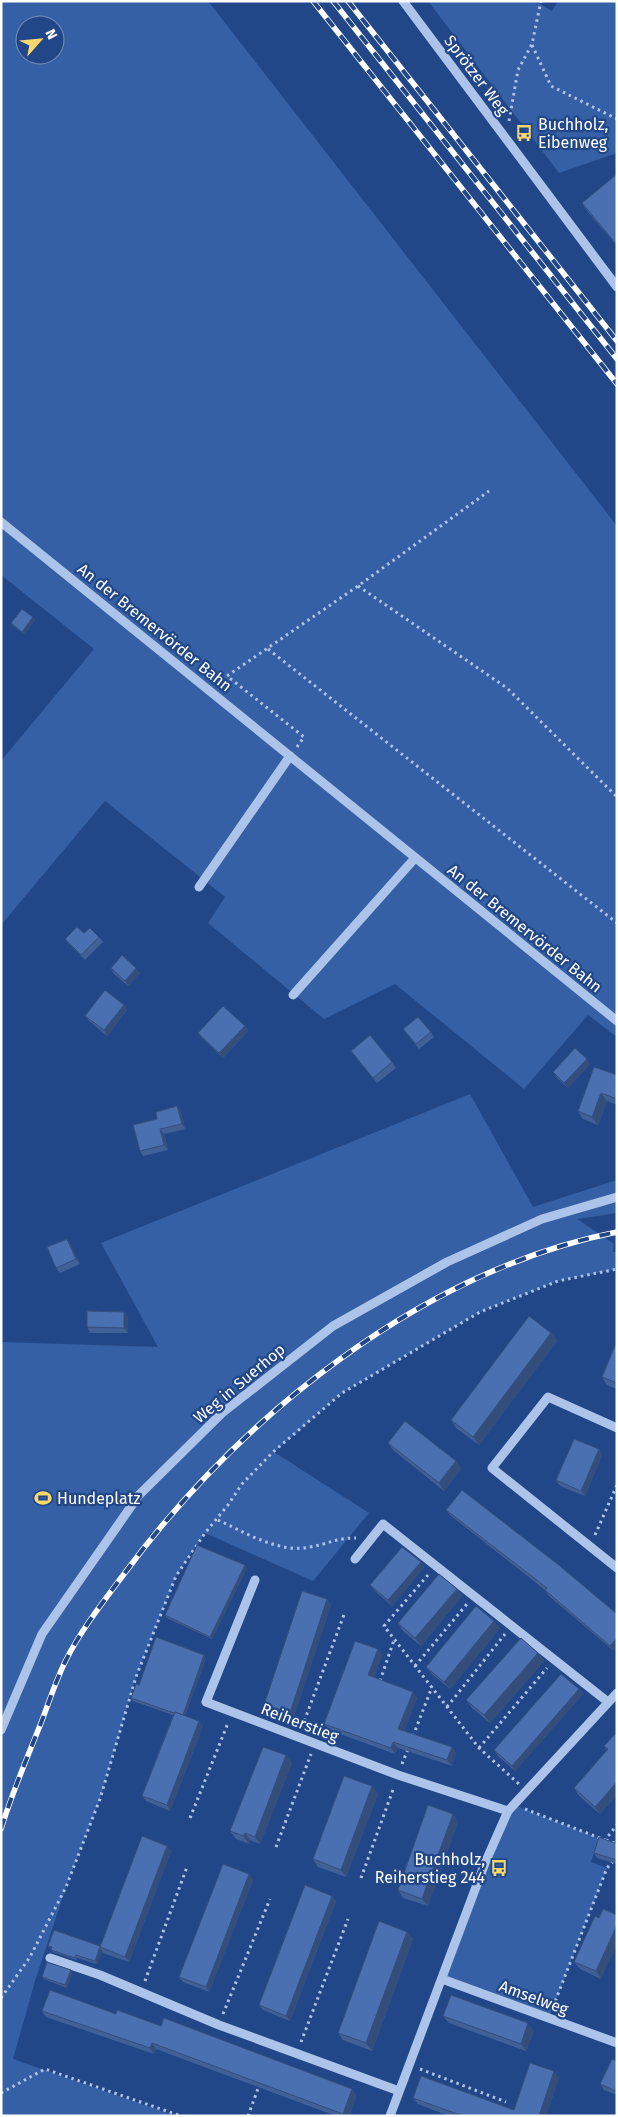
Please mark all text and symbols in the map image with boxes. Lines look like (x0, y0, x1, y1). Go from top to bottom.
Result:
north arrow (15, 15, 65, 65)
text: N (41, 26, 61, 42)
street label: Sprötzer Weg (440, 32, 513, 120)
place label: Buchholz, Eibenweg (538, 115, 609, 152)
bus stop icon: Buchholz, Eibenweg (514, 123, 534, 143)
street label: An der Bremervörder Bahn (74, 559, 236, 695)
street label: An der Bremervörder Bahn (444, 860, 606, 996)
street label: Weg in Suerhop (190, 1340, 289, 1427)
sports icon: Hundeplatz (33, 1488, 53, 1508)
place label: Hundeplatz (57, 1489, 140, 1508)
street label: Reiherstieg (258, 1699, 342, 1746)
place label: Buchholz, Reiherstieg 244 (375, 1850, 485, 1887)
bus stop icon: Buchholz, Reiherstieg 244 (489, 1858, 509, 1878)
street label: Amselweg (497, 1976, 572, 2019)

